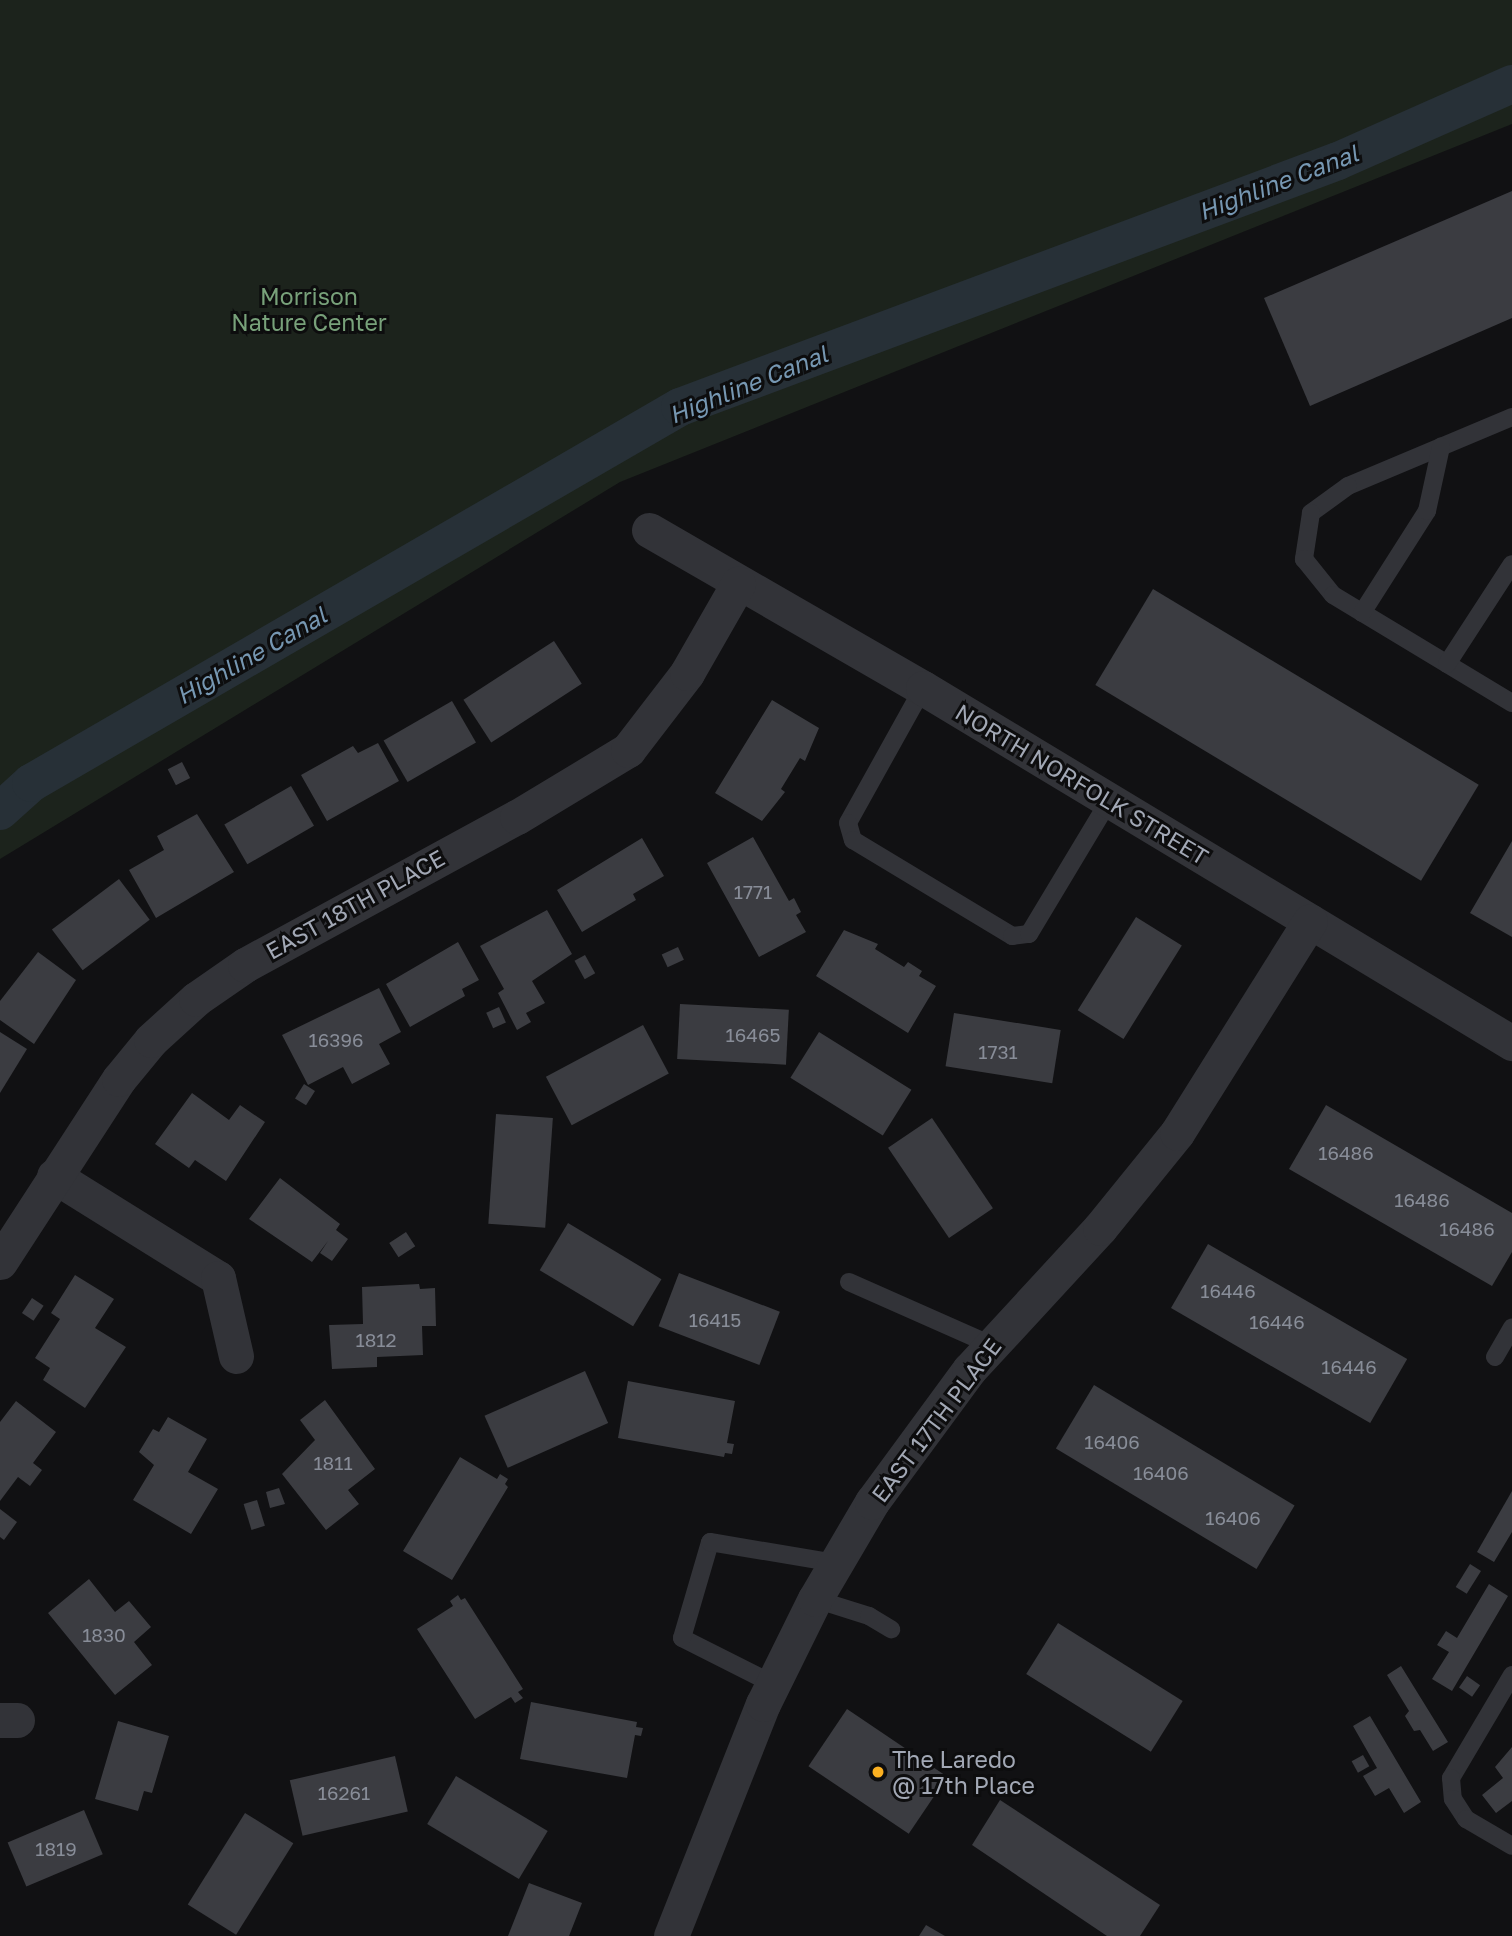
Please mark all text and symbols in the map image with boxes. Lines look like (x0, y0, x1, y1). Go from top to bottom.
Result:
water label: Highline Canal (1194, 138, 1362, 226)
park label: Morrison Nature Center (231, 282, 387, 336)
water label: Highline Canal (664, 339, 832, 429)
water label: Highline Canal (171, 600, 331, 710)
street label: NORTH NORFOLK STREET (951, 698, 1213, 870)
street label: EAST 18TH PLACE (261, 843, 449, 965)
house number: 1771 (734, 881, 772, 903)
house number: 16465 (726, 1024, 780, 1046)
house number: 16396 (309, 1029, 363, 1051)
house number: 1731 (978, 1041, 1018, 1063)
house number: 16486 (1318, 1142, 1374, 1164)
house number: 16486 (1394, 1189, 1450, 1211)
house number: 16486 (1439, 1218, 1495, 1240)
house number: 16446 (1200, 1280, 1256, 1302)
house number: 16415 (689, 1309, 741, 1331)
house number: 16446 (1249, 1311, 1305, 1333)
house number: 1812 (355, 1329, 397, 1351)
street label: EAST 17TH PLACE (865, 1333, 1007, 1507)
house number: 16446 (1321, 1356, 1377, 1378)
house number: 16406 (1084, 1431, 1140, 1453)
house number: 1811 (313, 1452, 353, 1474)
house number: 16406 (1133, 1462, 1189, 1484)
house number: 16406 (1205, 1507, 1261, 1529)
house number: 1830 (82, 1624, 126, 1646)
place label: The Laredo @ 17th Place (892, 1745, 1035, 1799)
marker: The Laredo @ 17th Place (870, 1764, 886, 1780)
house number: 16261 (318, 1782, 370, 1804)
house number: 1819 (35, 1838, 77, 1860)

